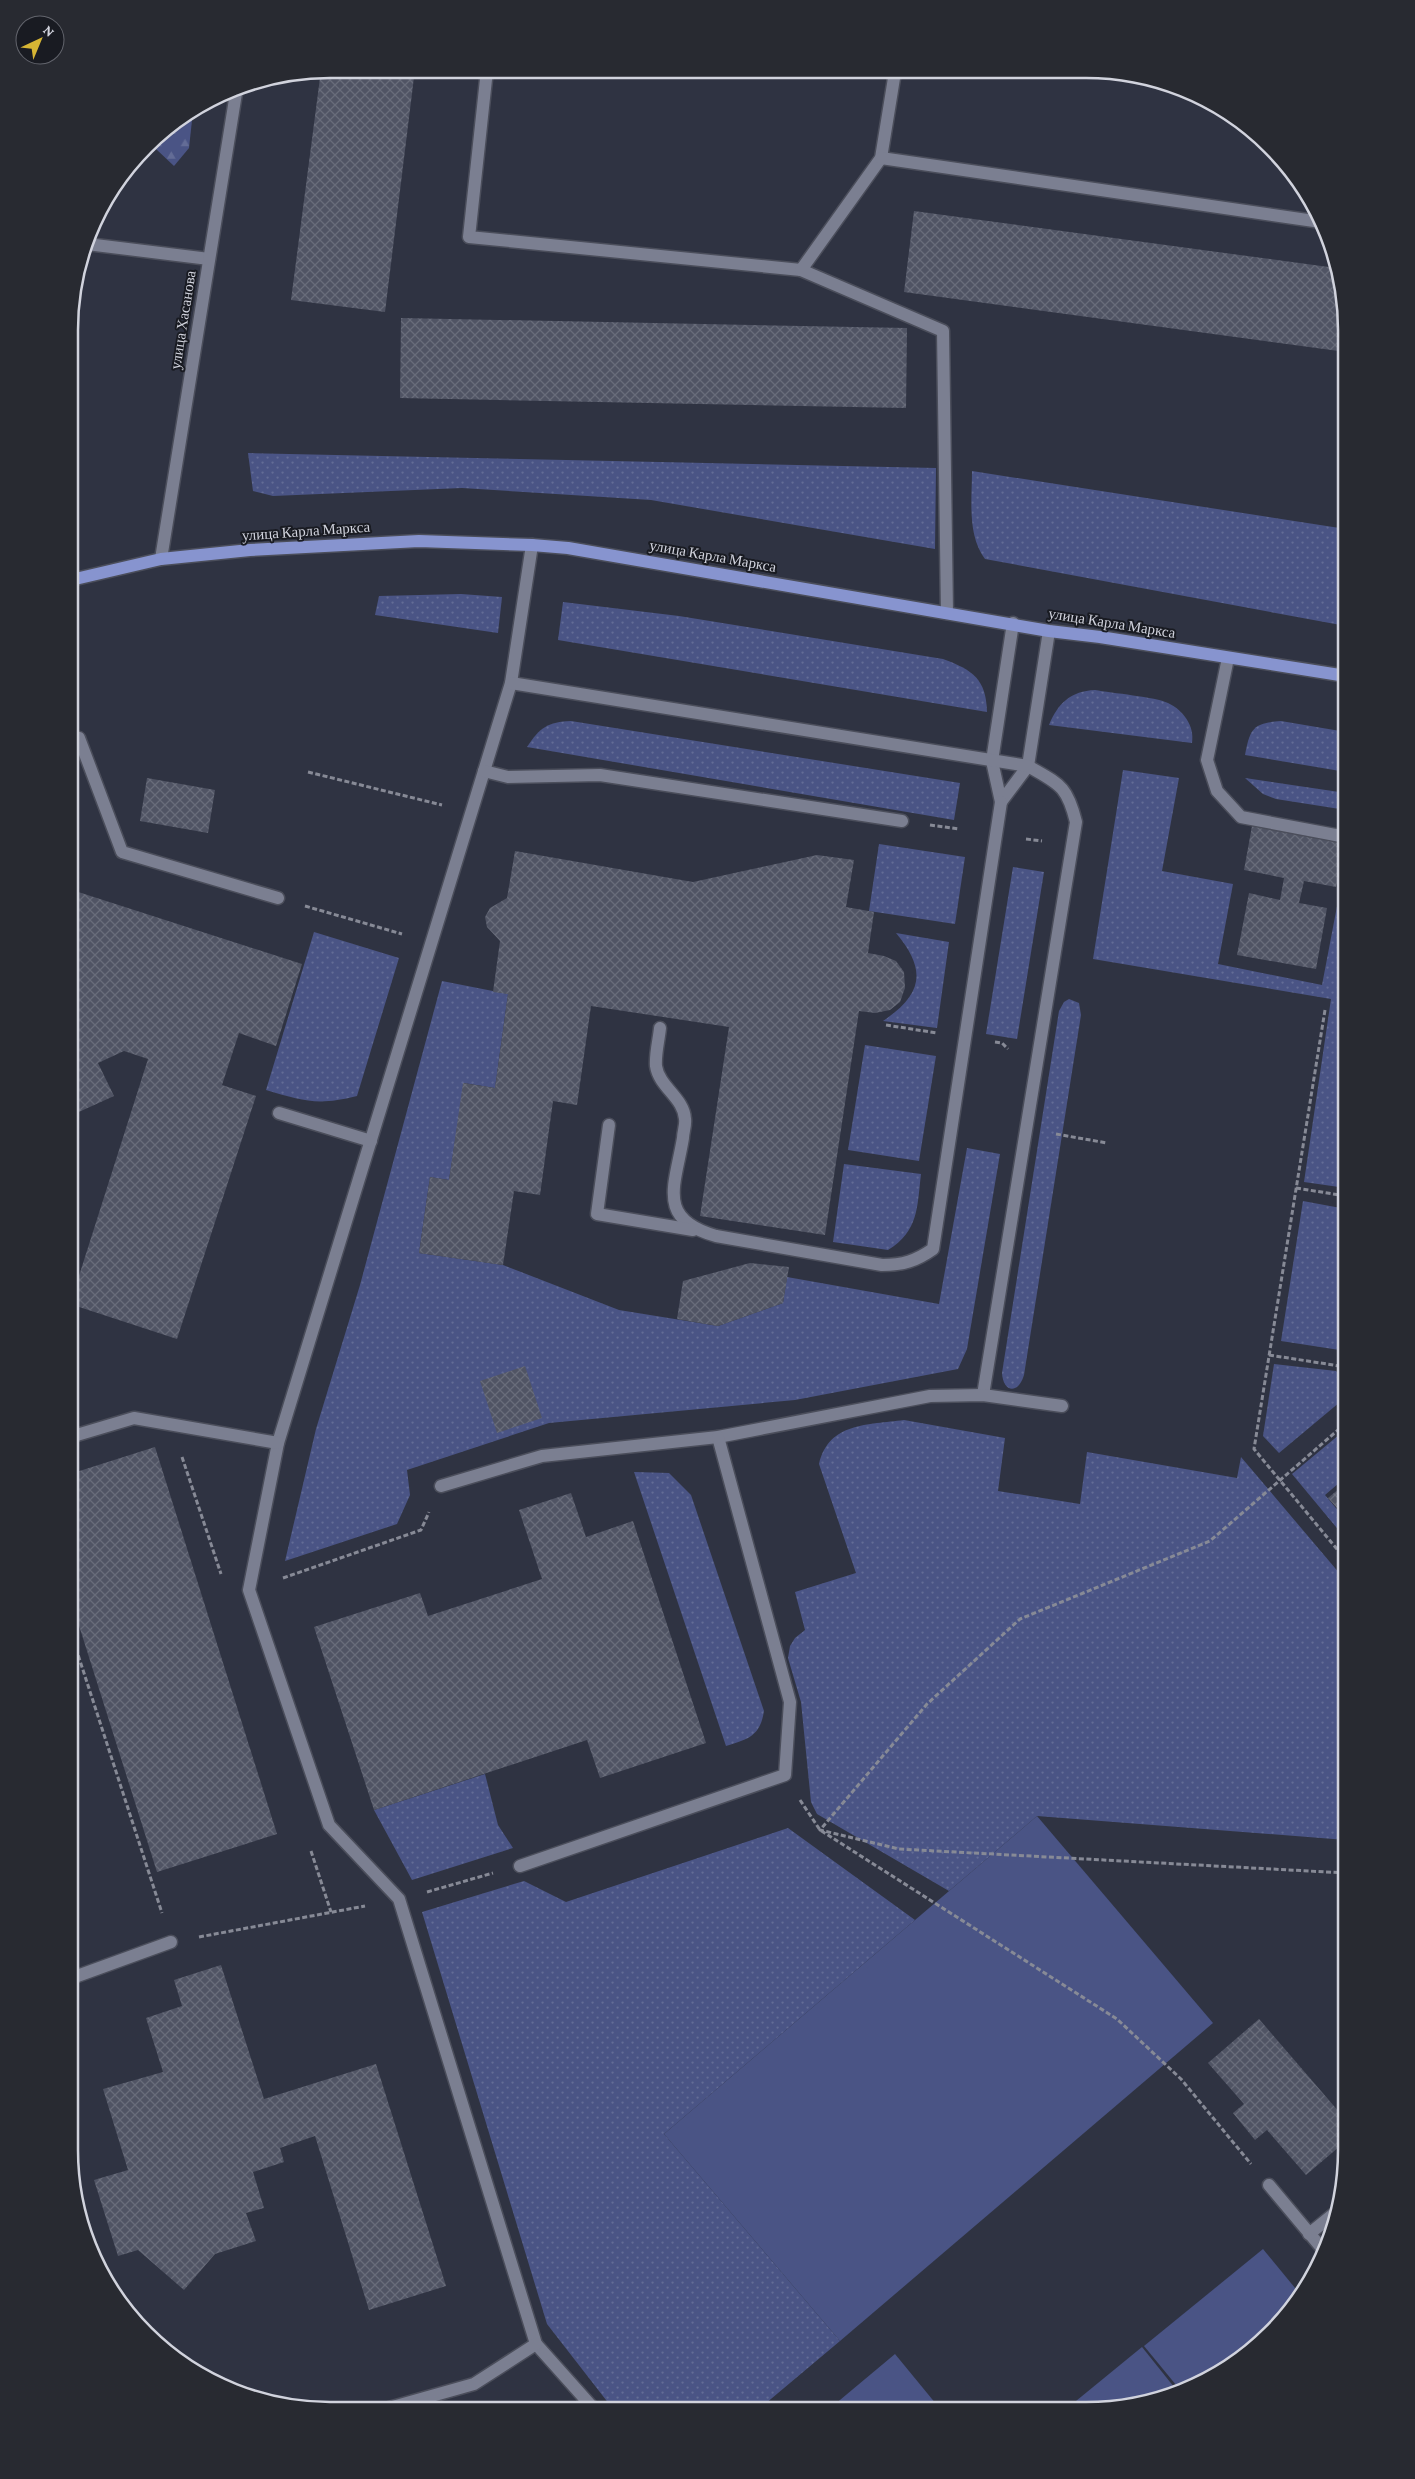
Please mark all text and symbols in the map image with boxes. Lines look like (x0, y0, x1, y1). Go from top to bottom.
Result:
north arrow (15, 15, 65, 65)
text: N (40, 22, 58, 40)
street label: улица Хасанова (167, 269, 199, 371)
street label: улица Карла Маркса (241, 519, 371, 543)
street label: улица Карла Маркса (648, 537, 778, 575)
street label: улица Карла Маркса (1047, 605, 1177, 641)

